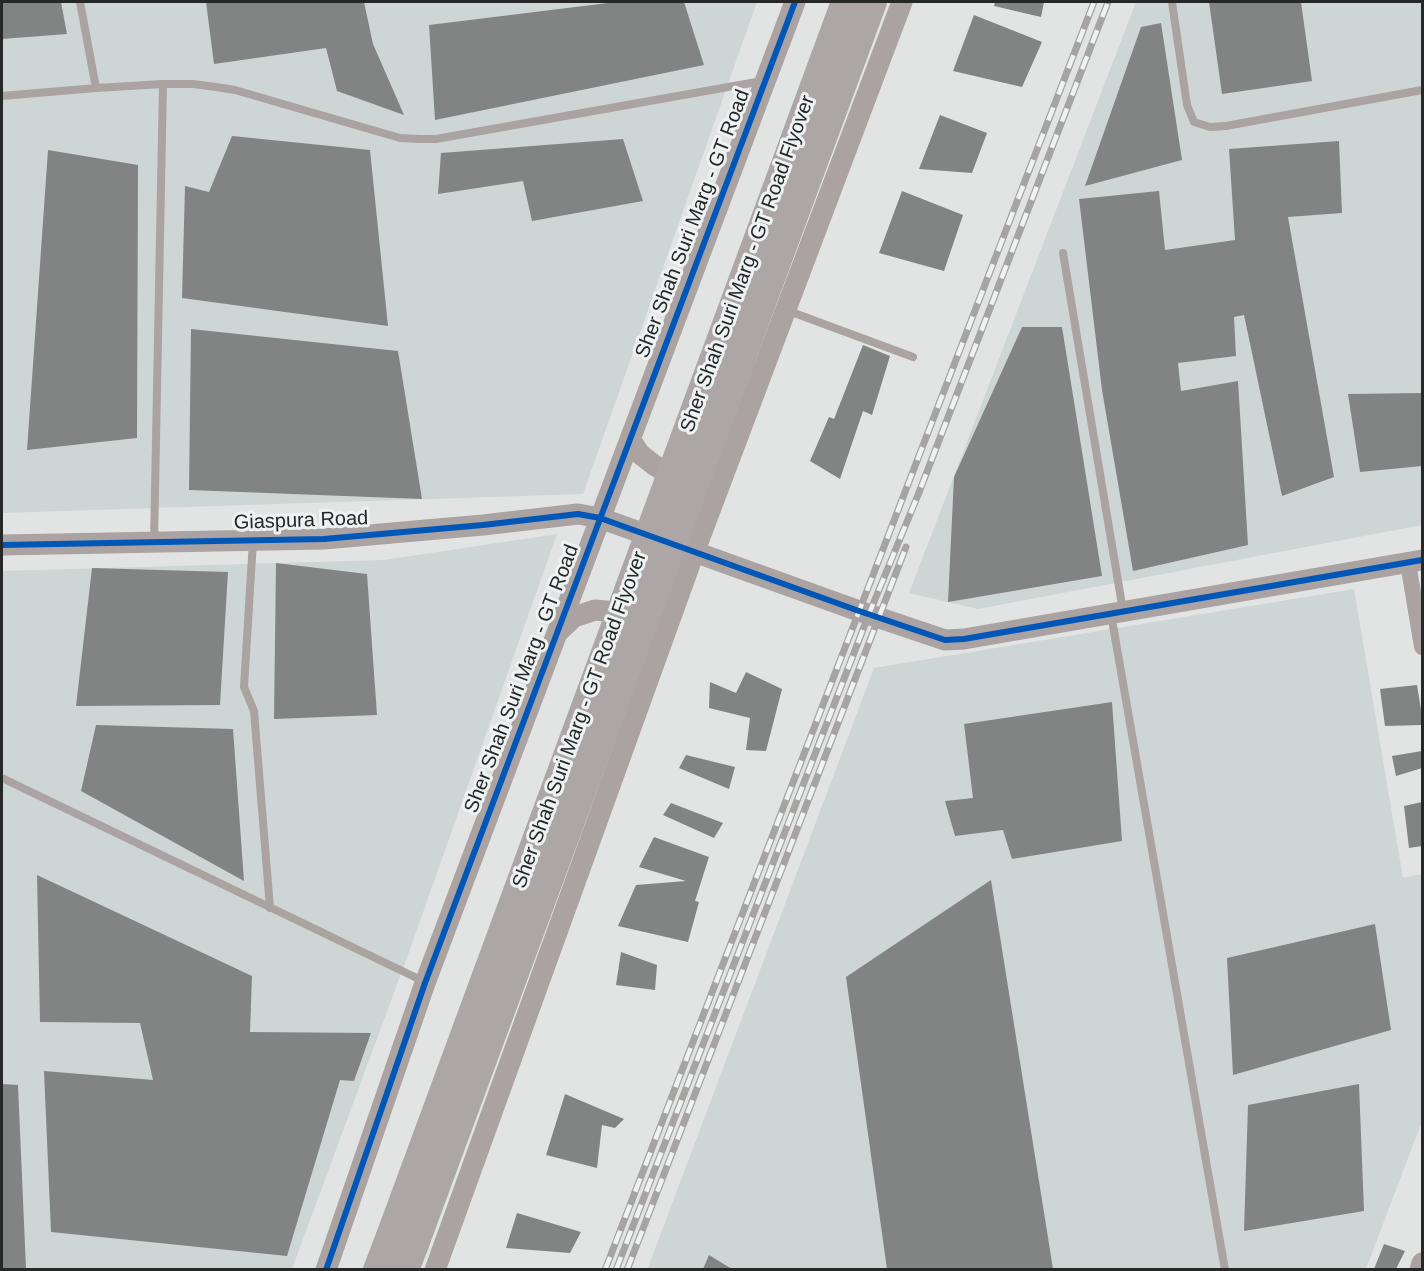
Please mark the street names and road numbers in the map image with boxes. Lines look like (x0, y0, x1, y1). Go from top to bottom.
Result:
street label: Sher Shah Suri Marg - GT Road (631, 86, 755, 362)
street label: Sher Shah Suri Marg - GT Road Flyover (676, 92, 820, 436)
street label: Giaspura Road (233, 507, 369, 535)
street label: Sher Shah Suri Marg - GT Road (460, 541, 584, 817)
street label: Sher Shah Suri Marg - GT Road Flyover (508, 548, 652, 892)

